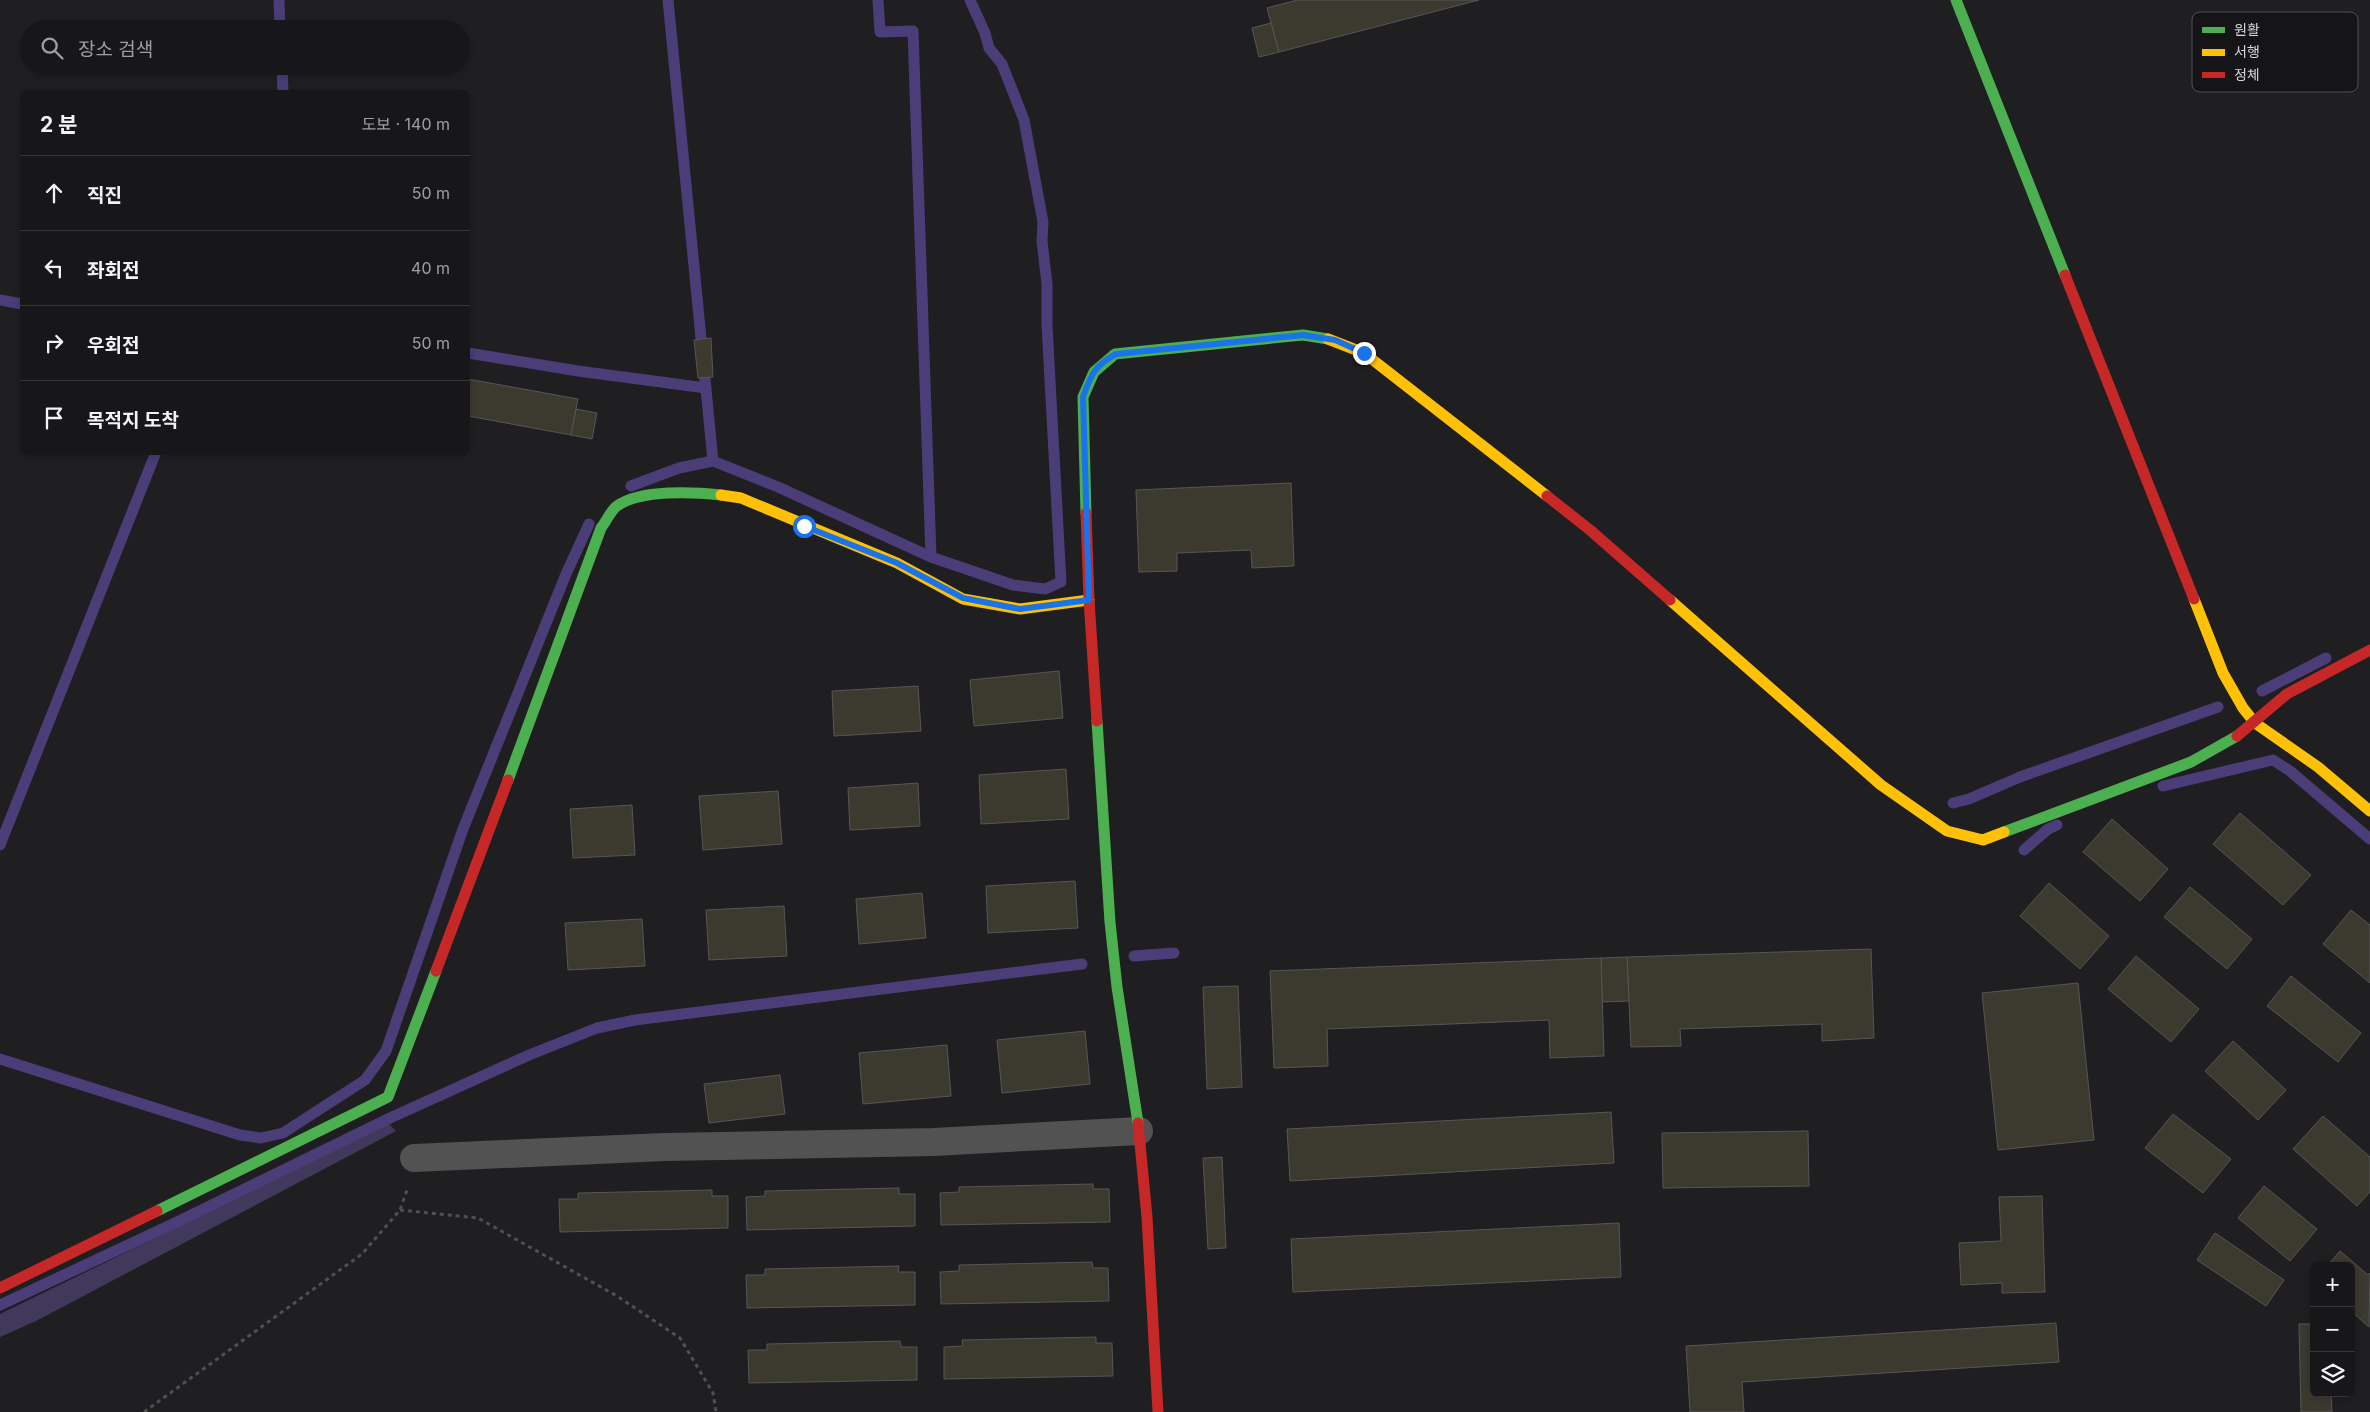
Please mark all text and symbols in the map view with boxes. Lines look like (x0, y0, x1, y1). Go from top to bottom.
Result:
legend (2192, 12, 2358, 92)
search box (20, 20, 470, 75)
text: 원활 (2234, 21, 2260, 38)
icon: search (38, 34, 66, 62)
text: 장소 검색 (78, 38, 153, 61)
text: 서행 (2234, 43, 2260, 60)
text: 정체 (2234, 66, 2260, 83)
text: 2 분 (40, 112, 78, 137)
text: 도보 · 140 m (361, 114, 450, 134)
icon: ahead (40, 179, 68, 207)
text: 50 m (412, 183, 450, 203)
text: 직진 (87, 184, 122, 207)
icon: left (40, 254, 68, 282)
text: 40 m (411, 258, 450, 278)
text: 좌회전 (87, 259, 139, 282)
icon: right (40, 329, 68, 357)
text: 50 m (412, 333, 450, 353)
text: 우회전 (87, 334, 139, 357)
route end (1353, 342, 1376, 365)
icon: arrive (40, 404, 68, 432)
text: 목적지 도착 (87, 409, 179, 432)
route start (793, 515, 816, 538)
map controls (2310, 1262, 2355, 1397)
button: + (2310, 1262, 2355, 1307)
button: − (2310, 1307, 2355, 1352)
button: layers (2310, 1352, 2355, 1397)

